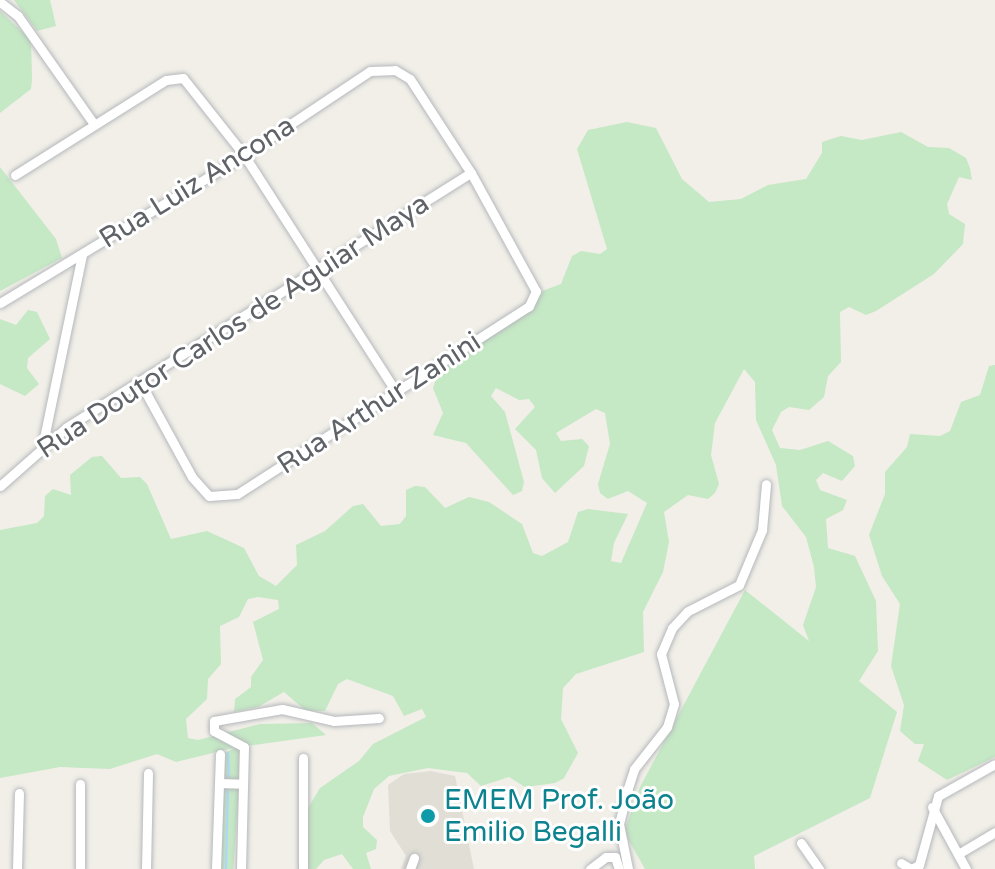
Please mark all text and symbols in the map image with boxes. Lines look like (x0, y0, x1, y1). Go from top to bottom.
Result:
street label: Rua Luiz Ancona (93, 108, 301, 256)
street label: Rua Doutor Carlos de Aguiar Maya (31, 186, 435, 466)
street label: Rua Arthur Zanini (271, 325, 487, 481)
place label: EMEM Prof. João Emilio Begalli (444, 783, 674, 849)
marker: EMEM Prof. João Emilio Begalli (419, 807, 437, 825)

